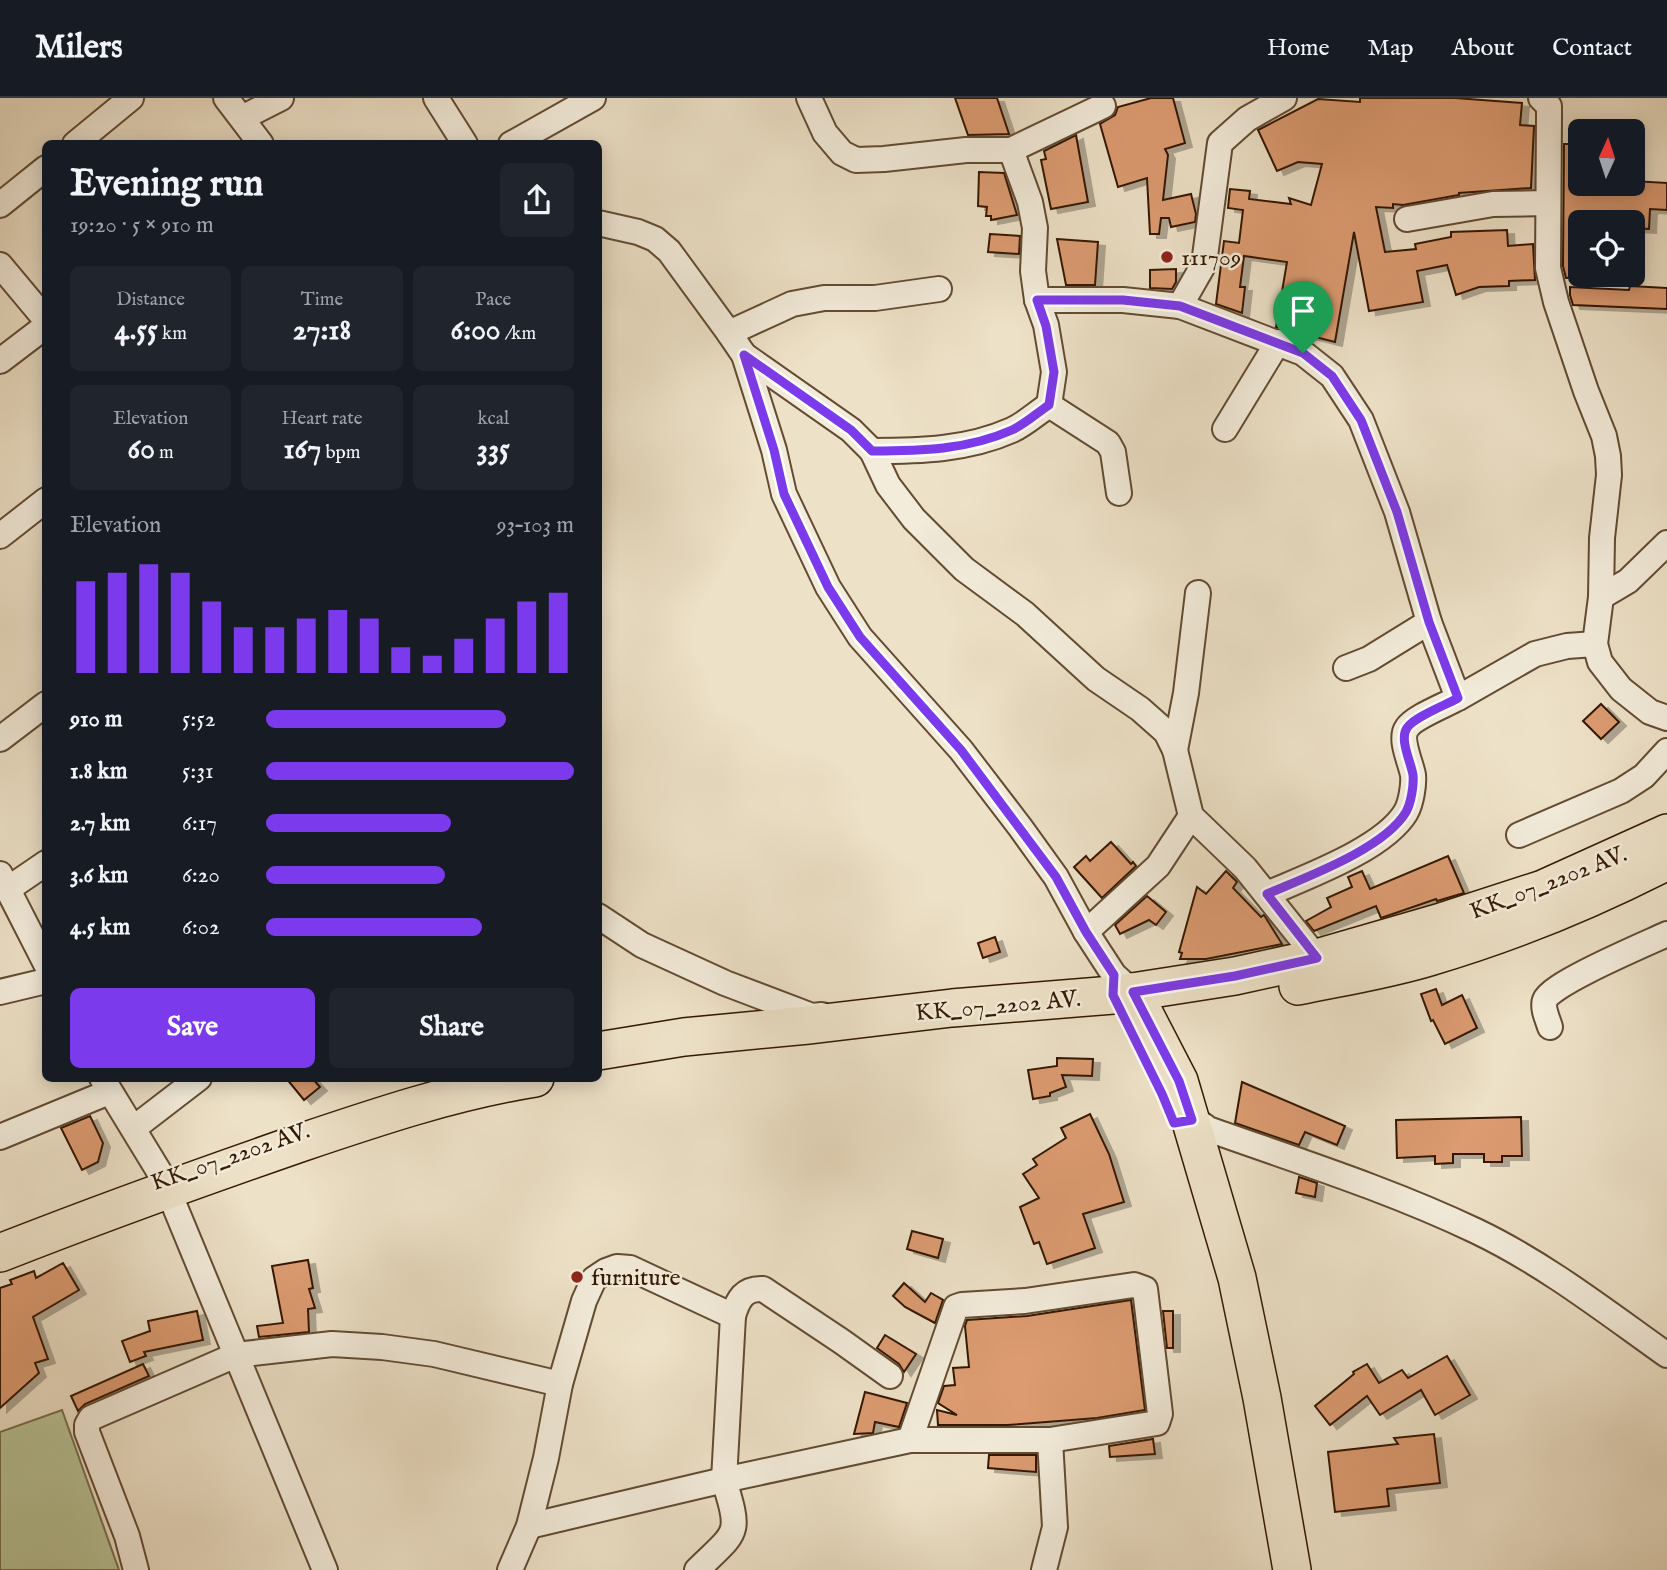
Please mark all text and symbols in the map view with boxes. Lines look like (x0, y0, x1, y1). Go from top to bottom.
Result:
text: Milers (35, 27, 123, 69)
text: Home (1267, 33, 1330, 64)
text: Map (1368, 33, 1414, 64)
text: About (1452, 33, 1514, 64)
text: Contact (1552, 33, 1632, 64)
north arrow (1568, 119, 1645, 196)
map controls (1568, 119, 1645, 287)
text: Evening run (70, 161, 264, 209)
button: share (500, 163, 574, 237)
button: locate (1568, 210, 1645, 287)
text: 19:20 · 5 × 910 m (70, 211, 214, 240)
place label: 111709 (1181, 243, 1241, 274)
marker: 111709 (1159, 249, 1175, 265)
pin (1273, 281, 1333, 353)
text: Distance (116, 288, 185, 312)
text: Time (301, 288, 343, 312)
text: Pace (475, 288, 511, 312)
icon: arrive (1284, 292, 1322, 330)
text: 4.55 (114, 312, 158, 350)
text: 27:18 (293, 312, 351, 350)
text: 6:00 (451, 312, 501, 350)
text: km (158, 322, 187, 346)
text: /km (501, 322, 536, 346)
text: Elevation (113, 407, 188, 431)
text: Heart rate (281, 407, 363, 431)
text: kcal (477, 407, 509, 431)
text: 60 (128, 431, 155, 469)
text: 167 (283, 431, 321, 469)
text: 335 (477, 431, 510, 469)
text: m (155, 441, 174, 465)
text: bpm (321, 441, 361, 465)
text: Elevation (70, 511, 161, 540)
text: 93–103 m (497, 511, 574, 540)
text: 910 m (70, 705, 123, 734)
text: 5:52 (182, 705, 215, 734)
text: 1.8 km (70, 757, 128, 786)
text: 5:31 (182, 757, 214, 786)
text: 2.7 km (70, 809, 130, 838)
text: 6:17 (182, 809, 217, 838)
street label: KK_07_2202 AV. (1466, 839, 1632, 928)
text: 3.6 km (70, 861, 128, 890)
text: 6:20 (182, 861, 220, 890)
text: 4.5 km (70, 913, 130, 942)
text: 6:02 (182, 913, 220, 942)
street label: KK_07_2202 AV. (914, 984, 1082, 1029)
button: Save (70, 988, 315, 1068)
button: Share (329, 988, 574, 1068)
street label: KK_07_2202 AV. (147, 1116, 314, 1199)
place label: furniture (591, 1263, 681, 1294)
marker: furniture (569, 1269, 585, 1285)

